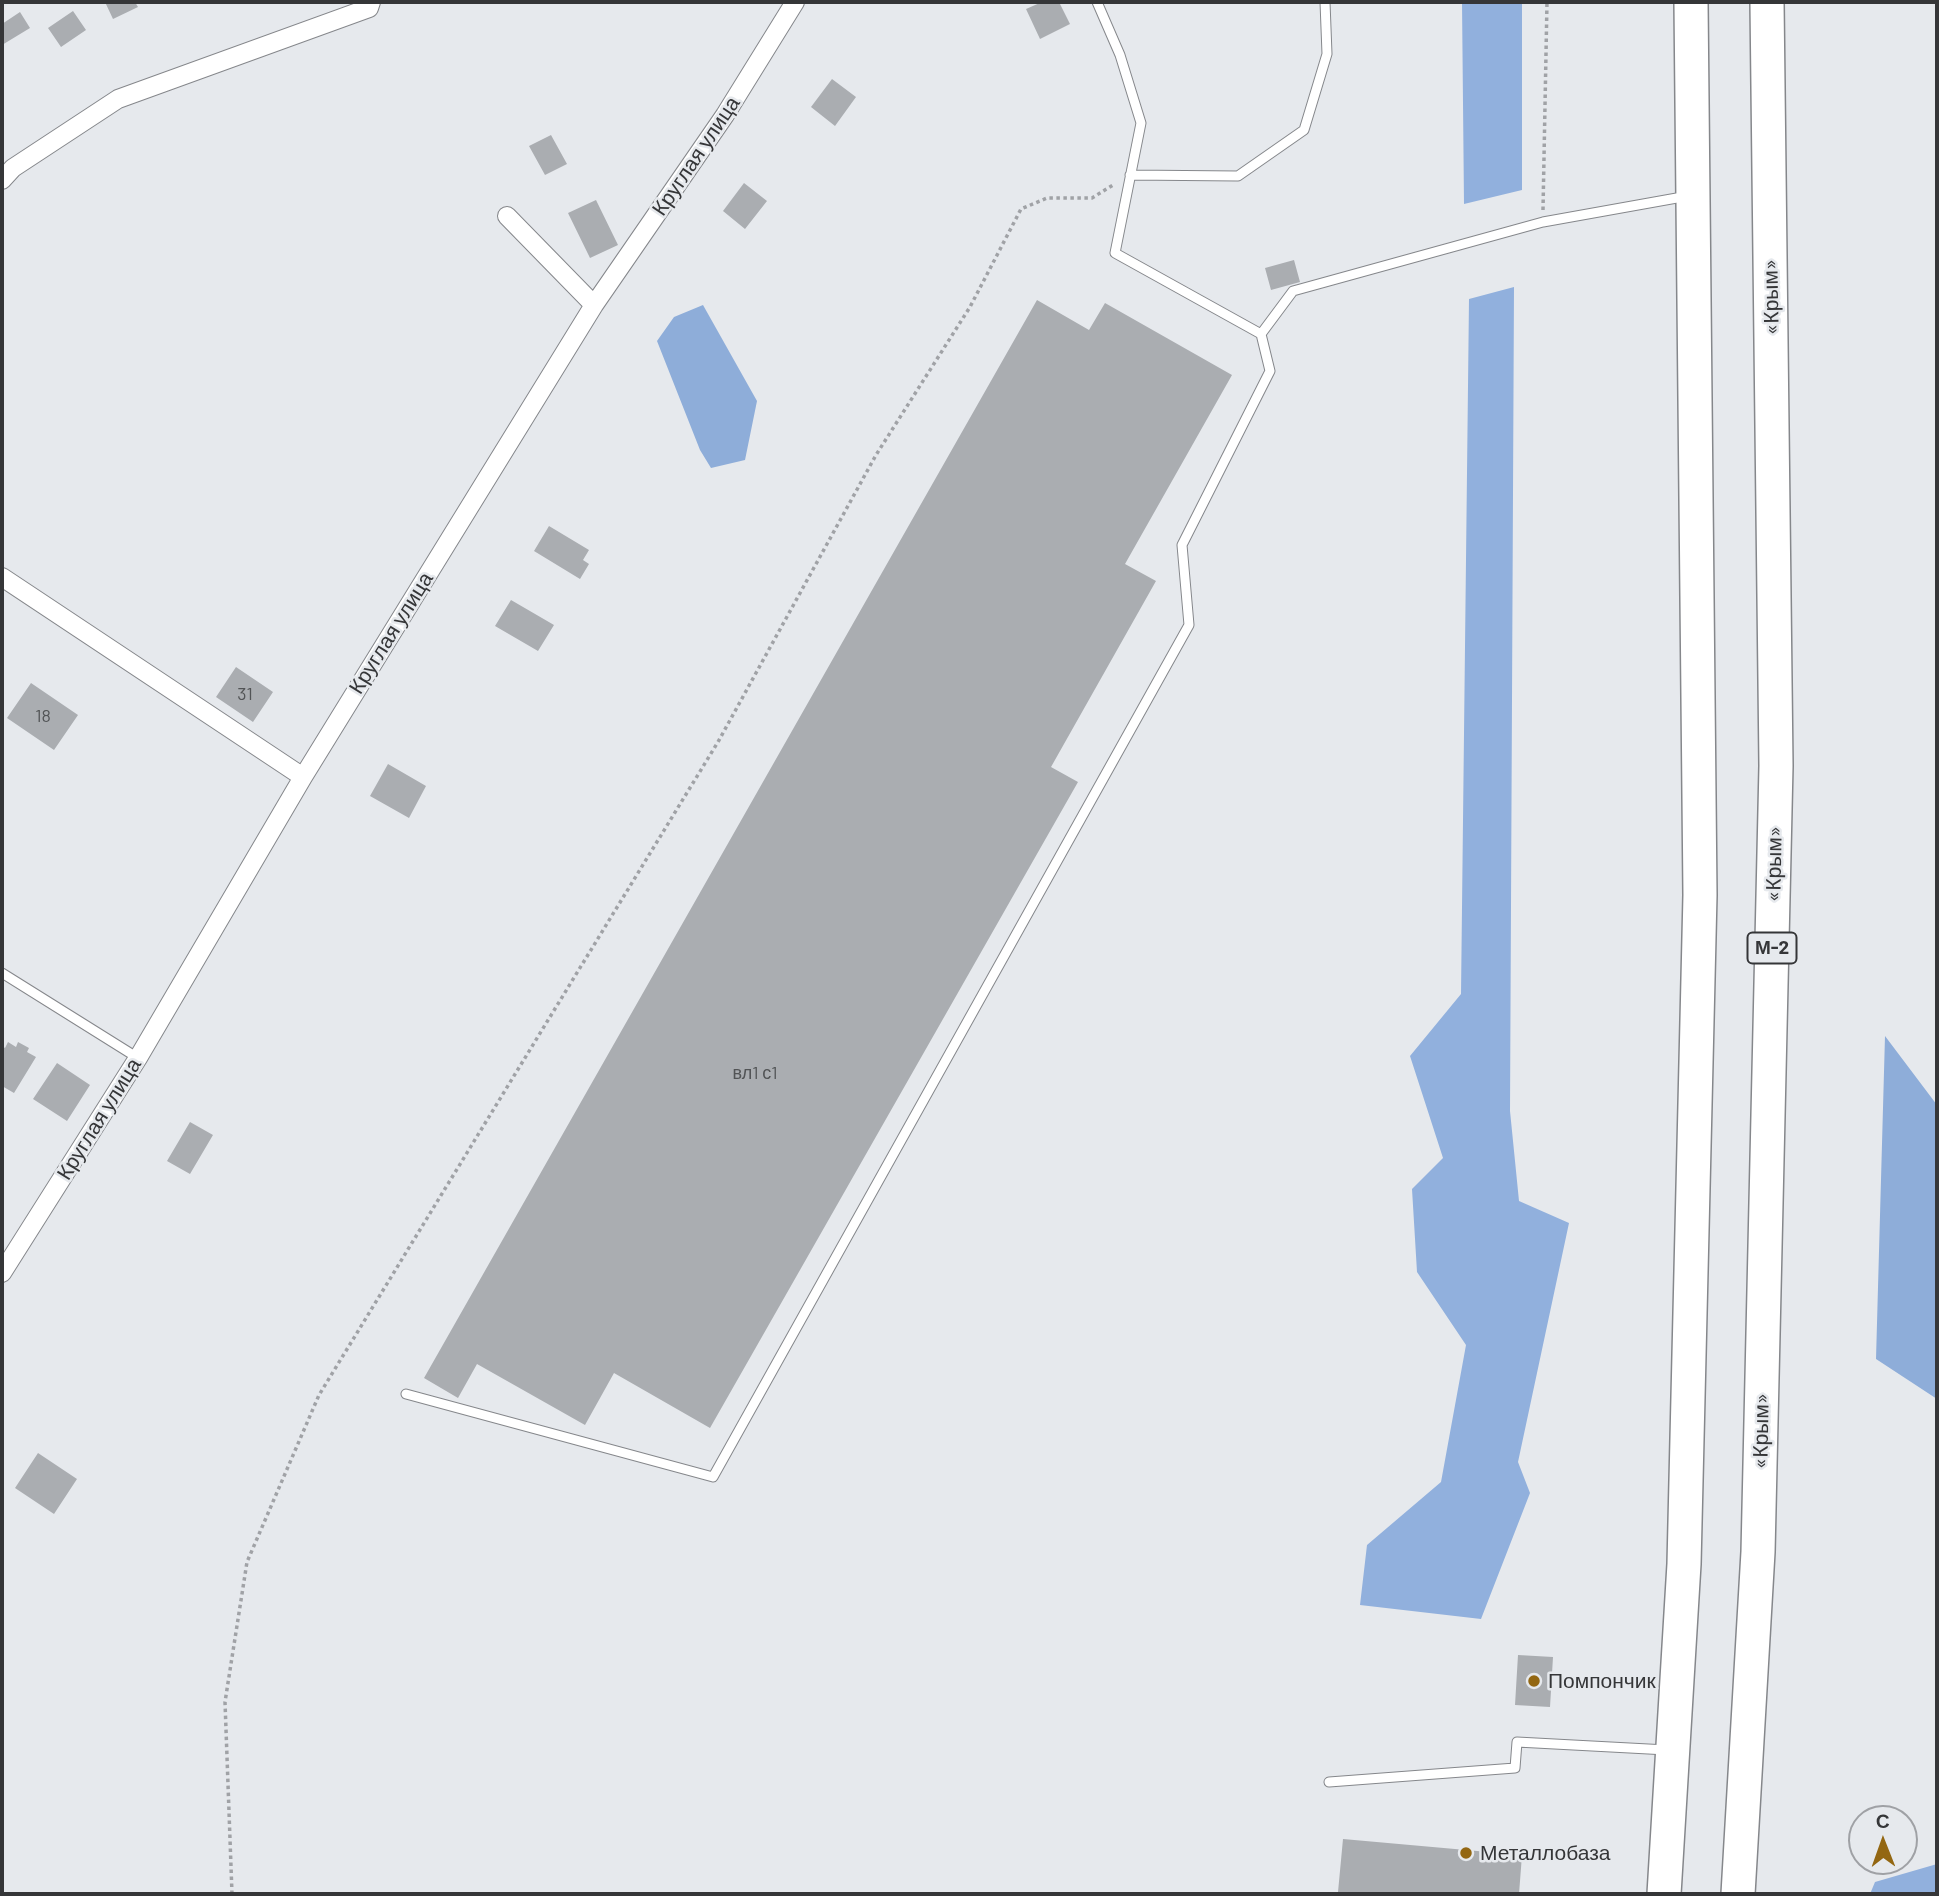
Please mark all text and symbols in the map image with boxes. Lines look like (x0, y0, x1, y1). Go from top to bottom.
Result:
street label: Круглая улица (647, 91, 745, 221)
street label: «Крым» (1758, 259, 1784, 335)
street label: Круглая улица (344, 568, 438, 698)
house number: 31 (237, 683, 253, 705)
house number: 18 (35, 705, 51, 727)
street label: «Крым» (1761, 826, 1787, 902)
road number: М-2 (1748, 932, 1796, 964)
street label: Круглая улица (52, 1054, 146, 1184)
house number: вл1 с1 (733, 1062, 777, 1084)
street label: «Крым» (1748, 1393, 1774, 1469)
place label: Помпончик (1548, 1668, 1656, 1694)
marker: Помпончик (1526, 1673, 1542, 1689)
north arrow (1848, 1805, 1918, 1875)
text: С (1876, 1809, 1890, 1832)
place label: Металлобаза (1480, 1840, 1610, 1866)
marker: Металлобаза (1458, 1845, 1474, 1861)

